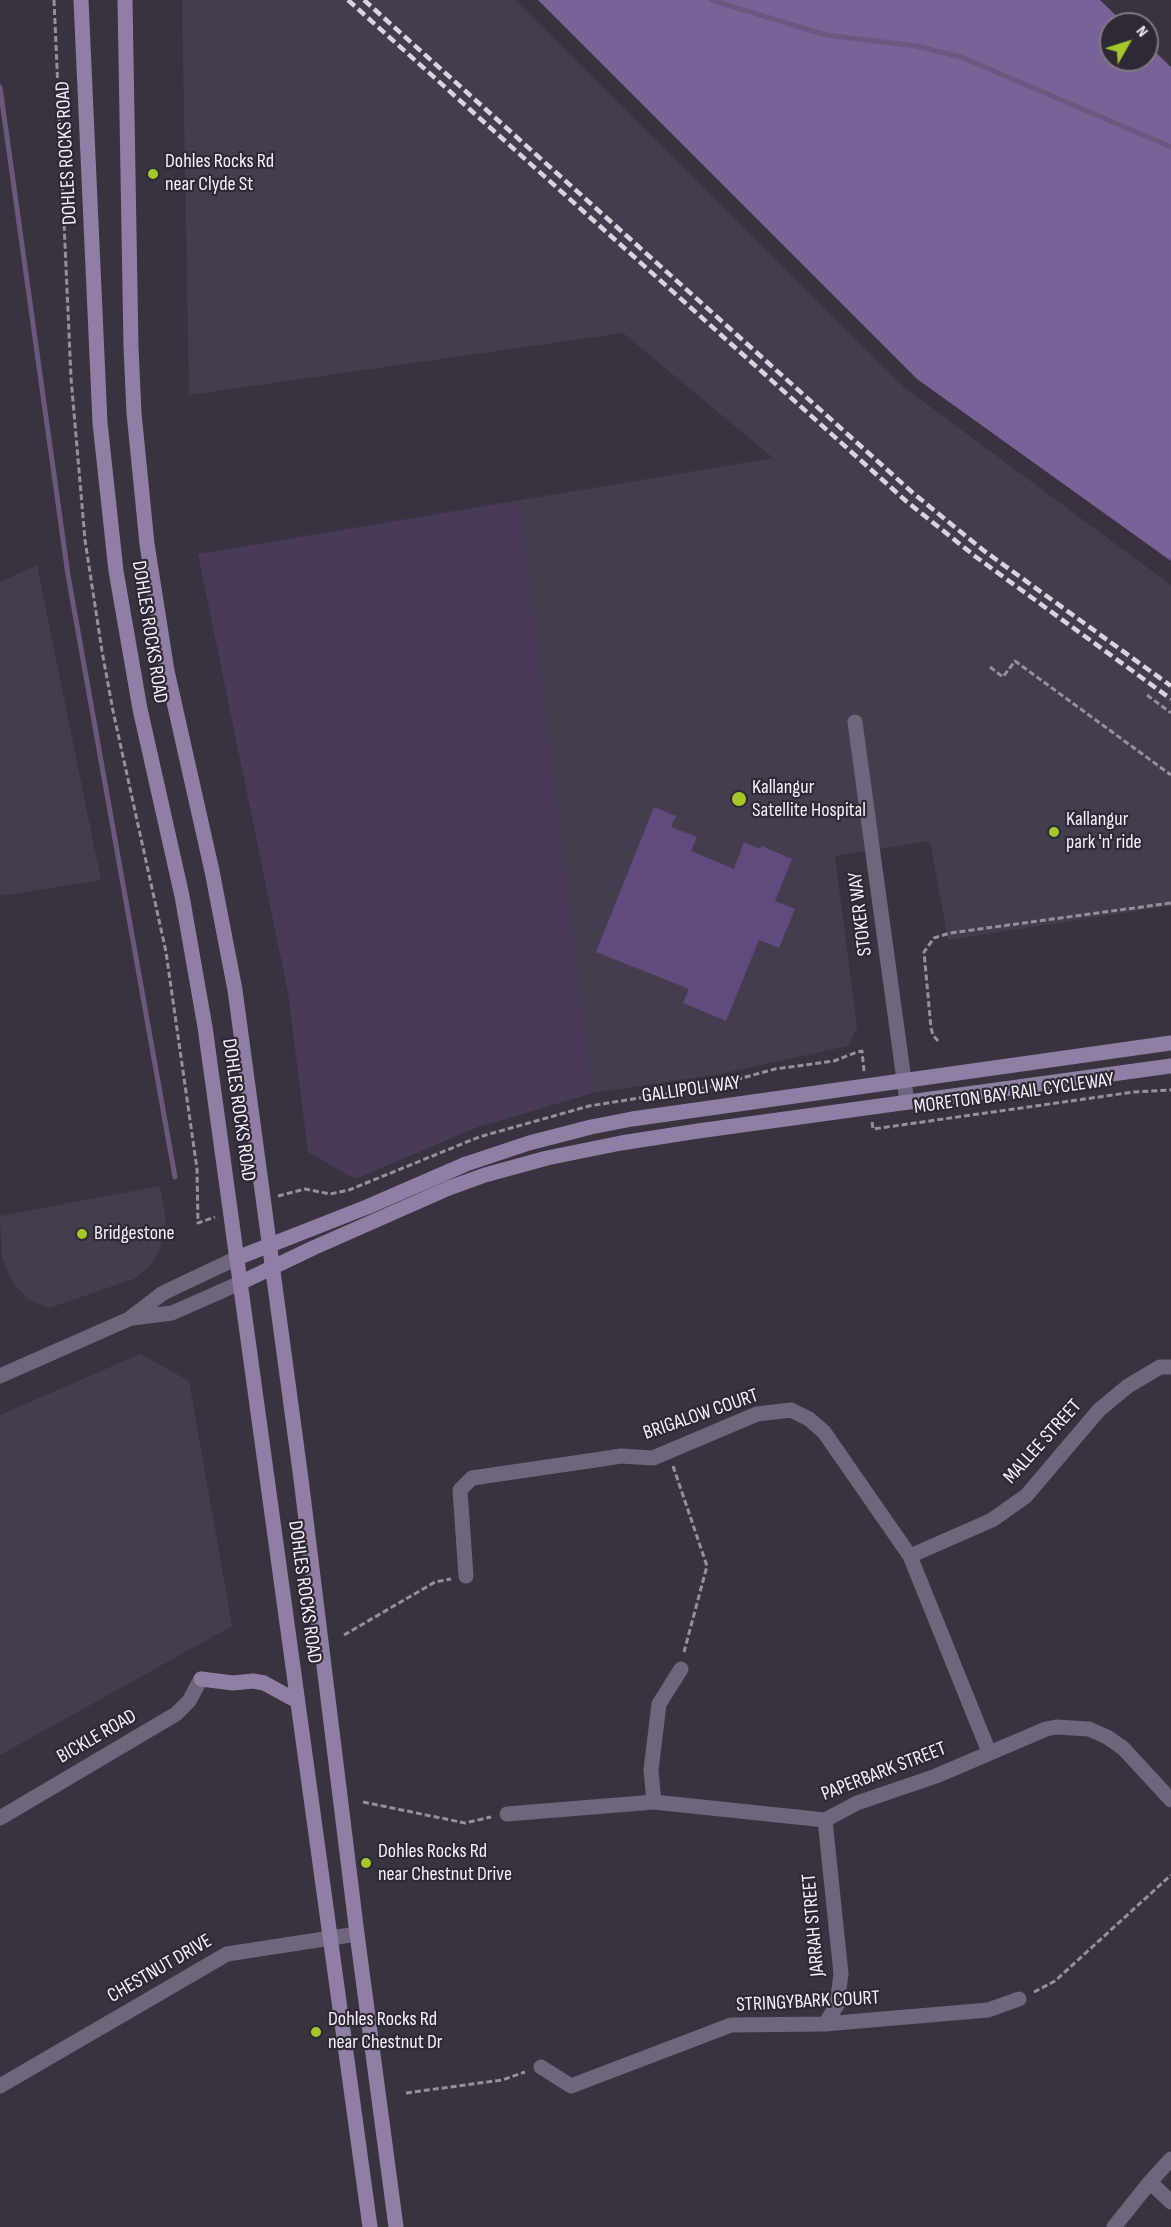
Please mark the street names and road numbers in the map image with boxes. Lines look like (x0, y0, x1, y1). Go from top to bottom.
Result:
street label: DOHLES ROCKS ROAD (51, 81, 83, 225)
street label: DOHLES ROCKS ROAD (126, 559, 172, 705)
street label: STOKER WAY (844, 871, 878, 957)
street label: DOHLES ROCKS ROAD (216, 1037, 260, 1183)
street label: MORETON BAY RAIL CYCLEWAY (912, 1068, 1116, 1120)
street label: GALLIPOLI WAY (640, 1071, 742, 1109)
street label: BRIGALOW COURT (640, 1384, 762, 1446)
street label: MALLEE STREET (999, 1395, 1087, 1489)
street label: DOHLES ROCKS ROAD (282, 1519, 326, 1665)
street label: BICKLE ROAD (53, 1705, 141, 1769)
street label: PAPERBARK STREET (818, 1737, 950, 1807)
street label: JARRAH STREET (798, 1873, 830, 1977)
street label: CHESTNUT DRIVE (104, 1930, 216, 2008)
street label: STRINGYBARK COURT (736, 1986, 880, 2018)

